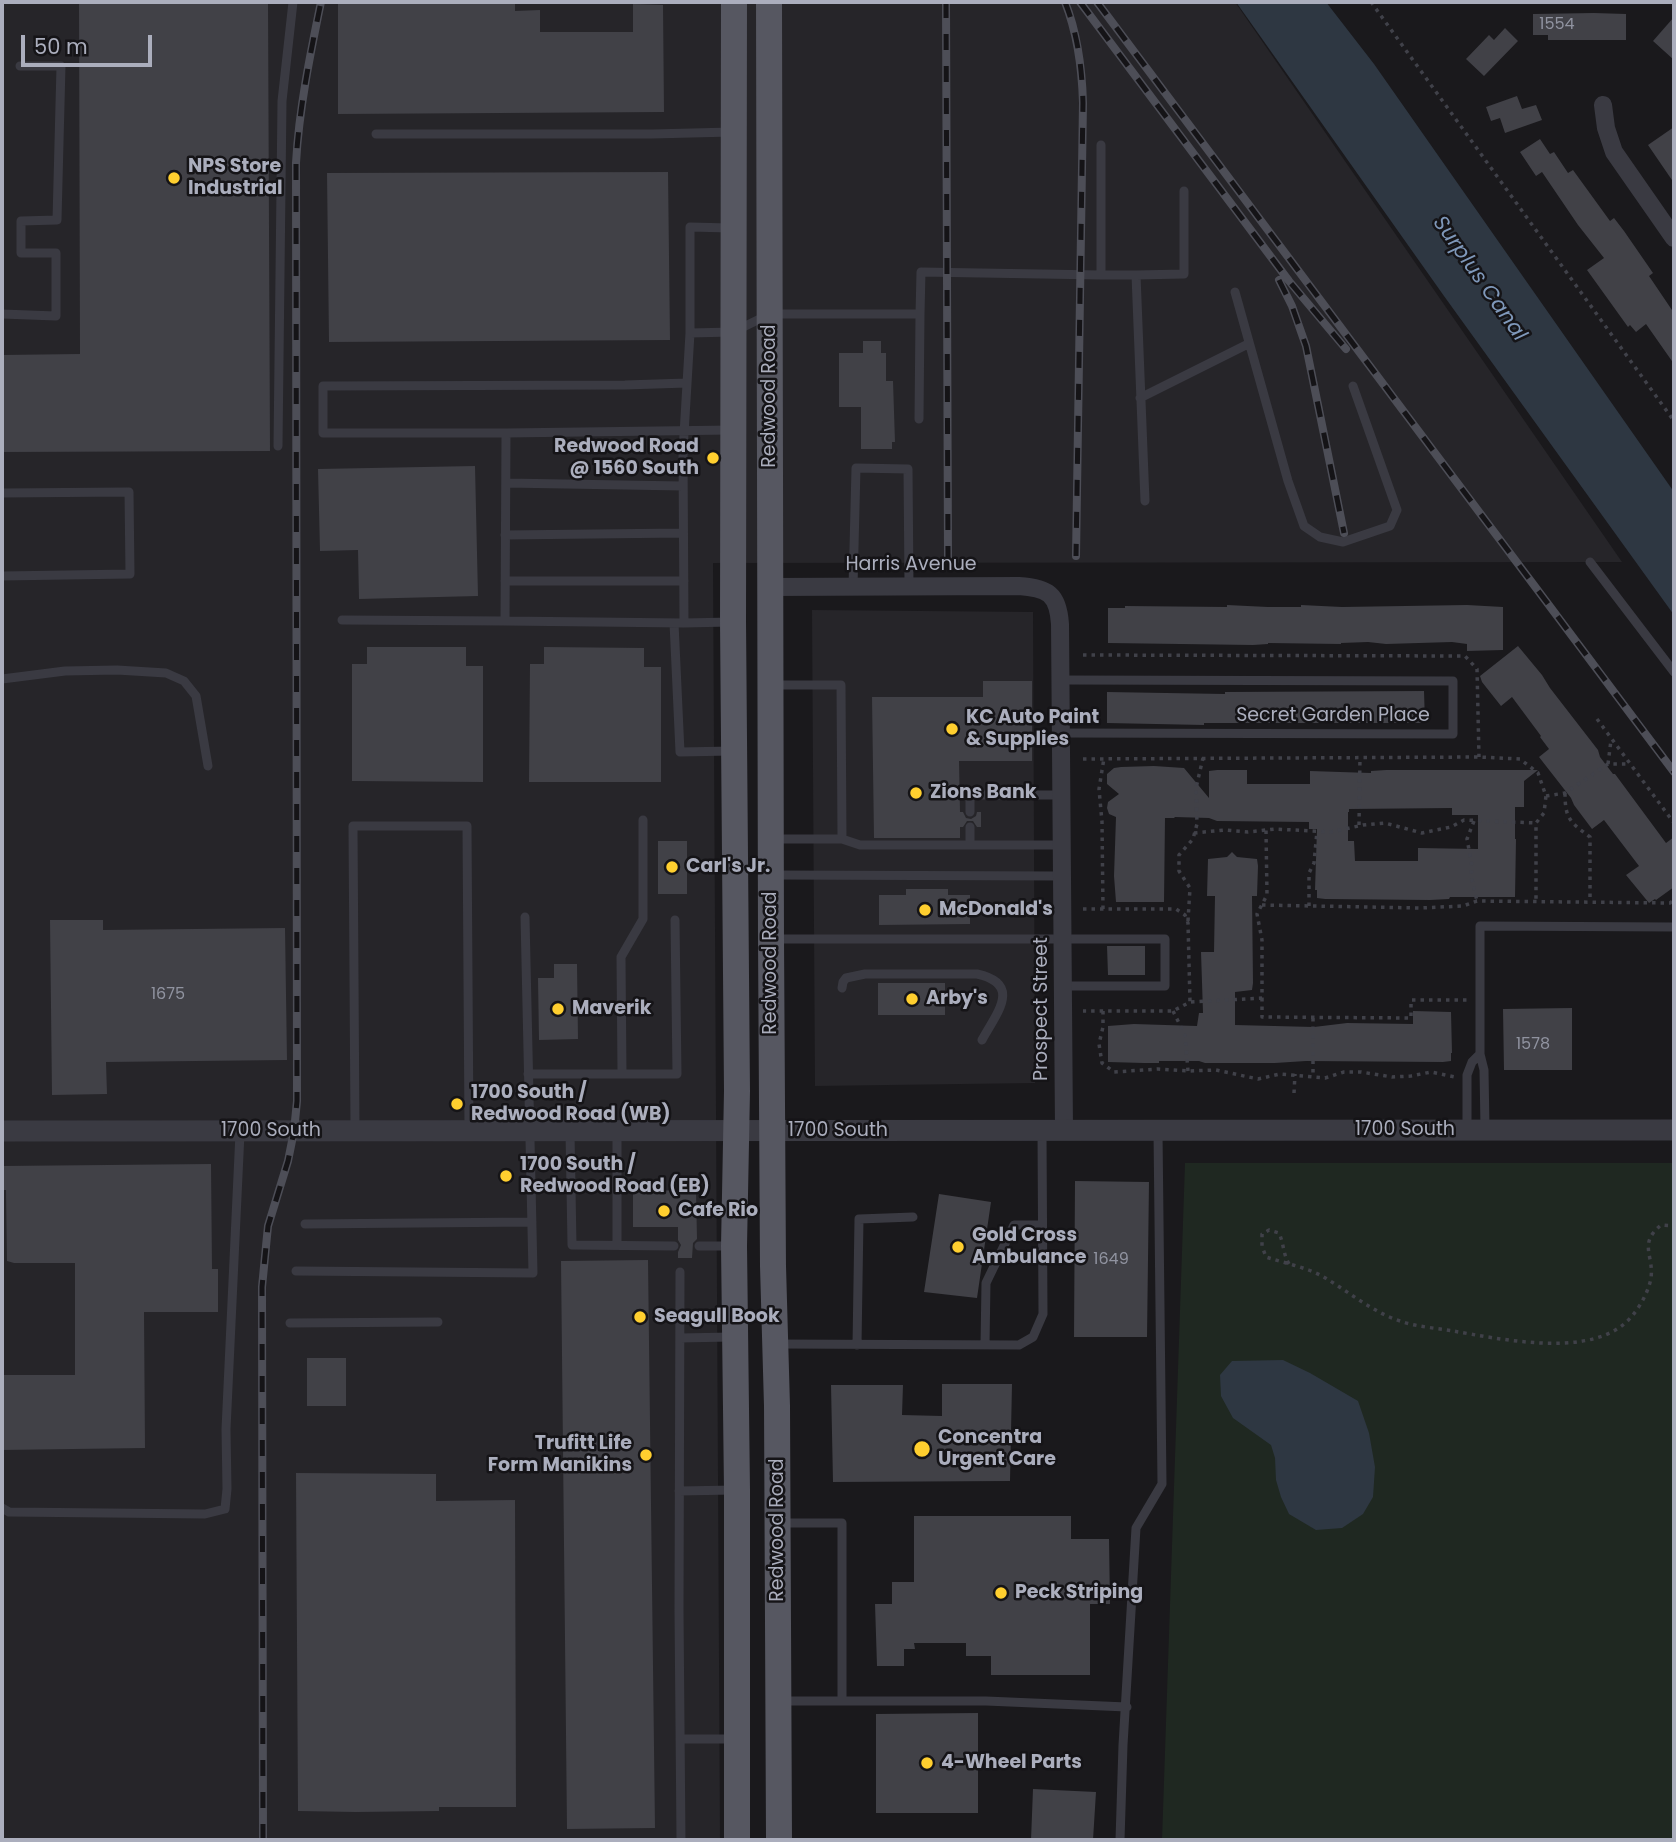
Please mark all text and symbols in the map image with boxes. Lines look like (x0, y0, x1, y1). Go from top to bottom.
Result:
house number: 1554 (1539, 15, 1575, 35)
scale bar (24, 21, 156, 65)
text: 50 m (34, 32, 88, 61)
place label: NPS Store Industrial (188, 156, 283, 200)
marker: NPS Store Industrial (166, 170, 182, 186)
water label: Surplus Canal (1427, 212, 1531, 346)
street label: Redwood Road (759, 324, 781, 468)
place label: Redwood Road @ 1560 South (554, 436, 699, 480)
marker: Redwood Road @ 1560 South (705, 450, 721, 466)
street label: Harris Avenue (845, 554, 977, 576)
street label: Secret Garden Place (1236, 705, 1430, 727)
place label: KC Auto Paint & Supplies (966, 707, 1099, 751)
marker: KC Auto Paint & Supplies (944, 721, 960, 737)
place label: Zions Bank (930, 782, 1036, 804)
marker: Zions Bank (908, 785, 924, 801)
place label: Carl's Jr. (686, 856, 770, 878)
marker: Carl's Jr. (664, 859, 680, 875)
street label: Redwood Road (760, 891, 782, 1035)
place label: McDonald's (939, 899, 1053, 921)
marker: McDonald's (917, 902, 933, 918)
street label: Prospect Street (1031, 937, 1053, 1081)
house number: 1675 (151, 985, 185, 1005)
place label: Arby's (926, 988, 988, 1010)
marker: Arby's (904, 991, 920, 1007)
place label: Maverik (572, 998, 651, 1020)
marker: Maverik (550, 1001, 566, 1017)
house number: 1578 (1516, 1035, 1550, 1055)
place label: 1700 South / Redwood Road (WB) (471, 1082, 671, 1126)
marker: 1700 South / Redwood Road (WB) (449, 1096, 465, 1112)
street label: 1700 South (1355, 1119, 1455, 1141)
street label: 1700 South (221, 1120, 321, 1142)
street label: 1700 South (788, 1120, 888, 1142)
place label: 1700 South / Redwood Road (EB) (520, 1154, 710, 1198)
marker: 1700 South / Redwood Road (EB) (498, 1168, 514, 1184)
place label: Cafe Rio (678, 1200, 758, 1222)
marker: Cafe Rio (656, 1203, 672, 1219)
place label: Gold Cross Ambulance (972, 1225, 1086, 1269)
marker: Gold Cross Ambulance (950, 1239, 966, 1255)
house number: 1649 (1093, 1250, 1129, 1270)
place label: Seagull Book (654, 1306, 780, 1328)
marker: Seagull Book (632, 1309, 648, 1325)
place label: Concentra Urgent Care (938, 1427, 1056, 1471)
place label: Trufitt Life Form Manikins (488, 1433, 632, 1477)
marker: Concentra Urgent Care (912, 1439, 932, 1459)
marker: Trufitt Life Form Manikins (638, 1447, 654, 1463)
street label: Redwood Road (767, 1458, 789, 1602)
place label: Peck Striping (1015, 1582, 1143, 1604)
marker: Peck Striping (993, 1585, 1009, 1601)
place label: 4-Wheel Parts (941, 1752, 1082, 1774)
marker: 4-Wheel Parts (919, 1755, 935, 1771)

